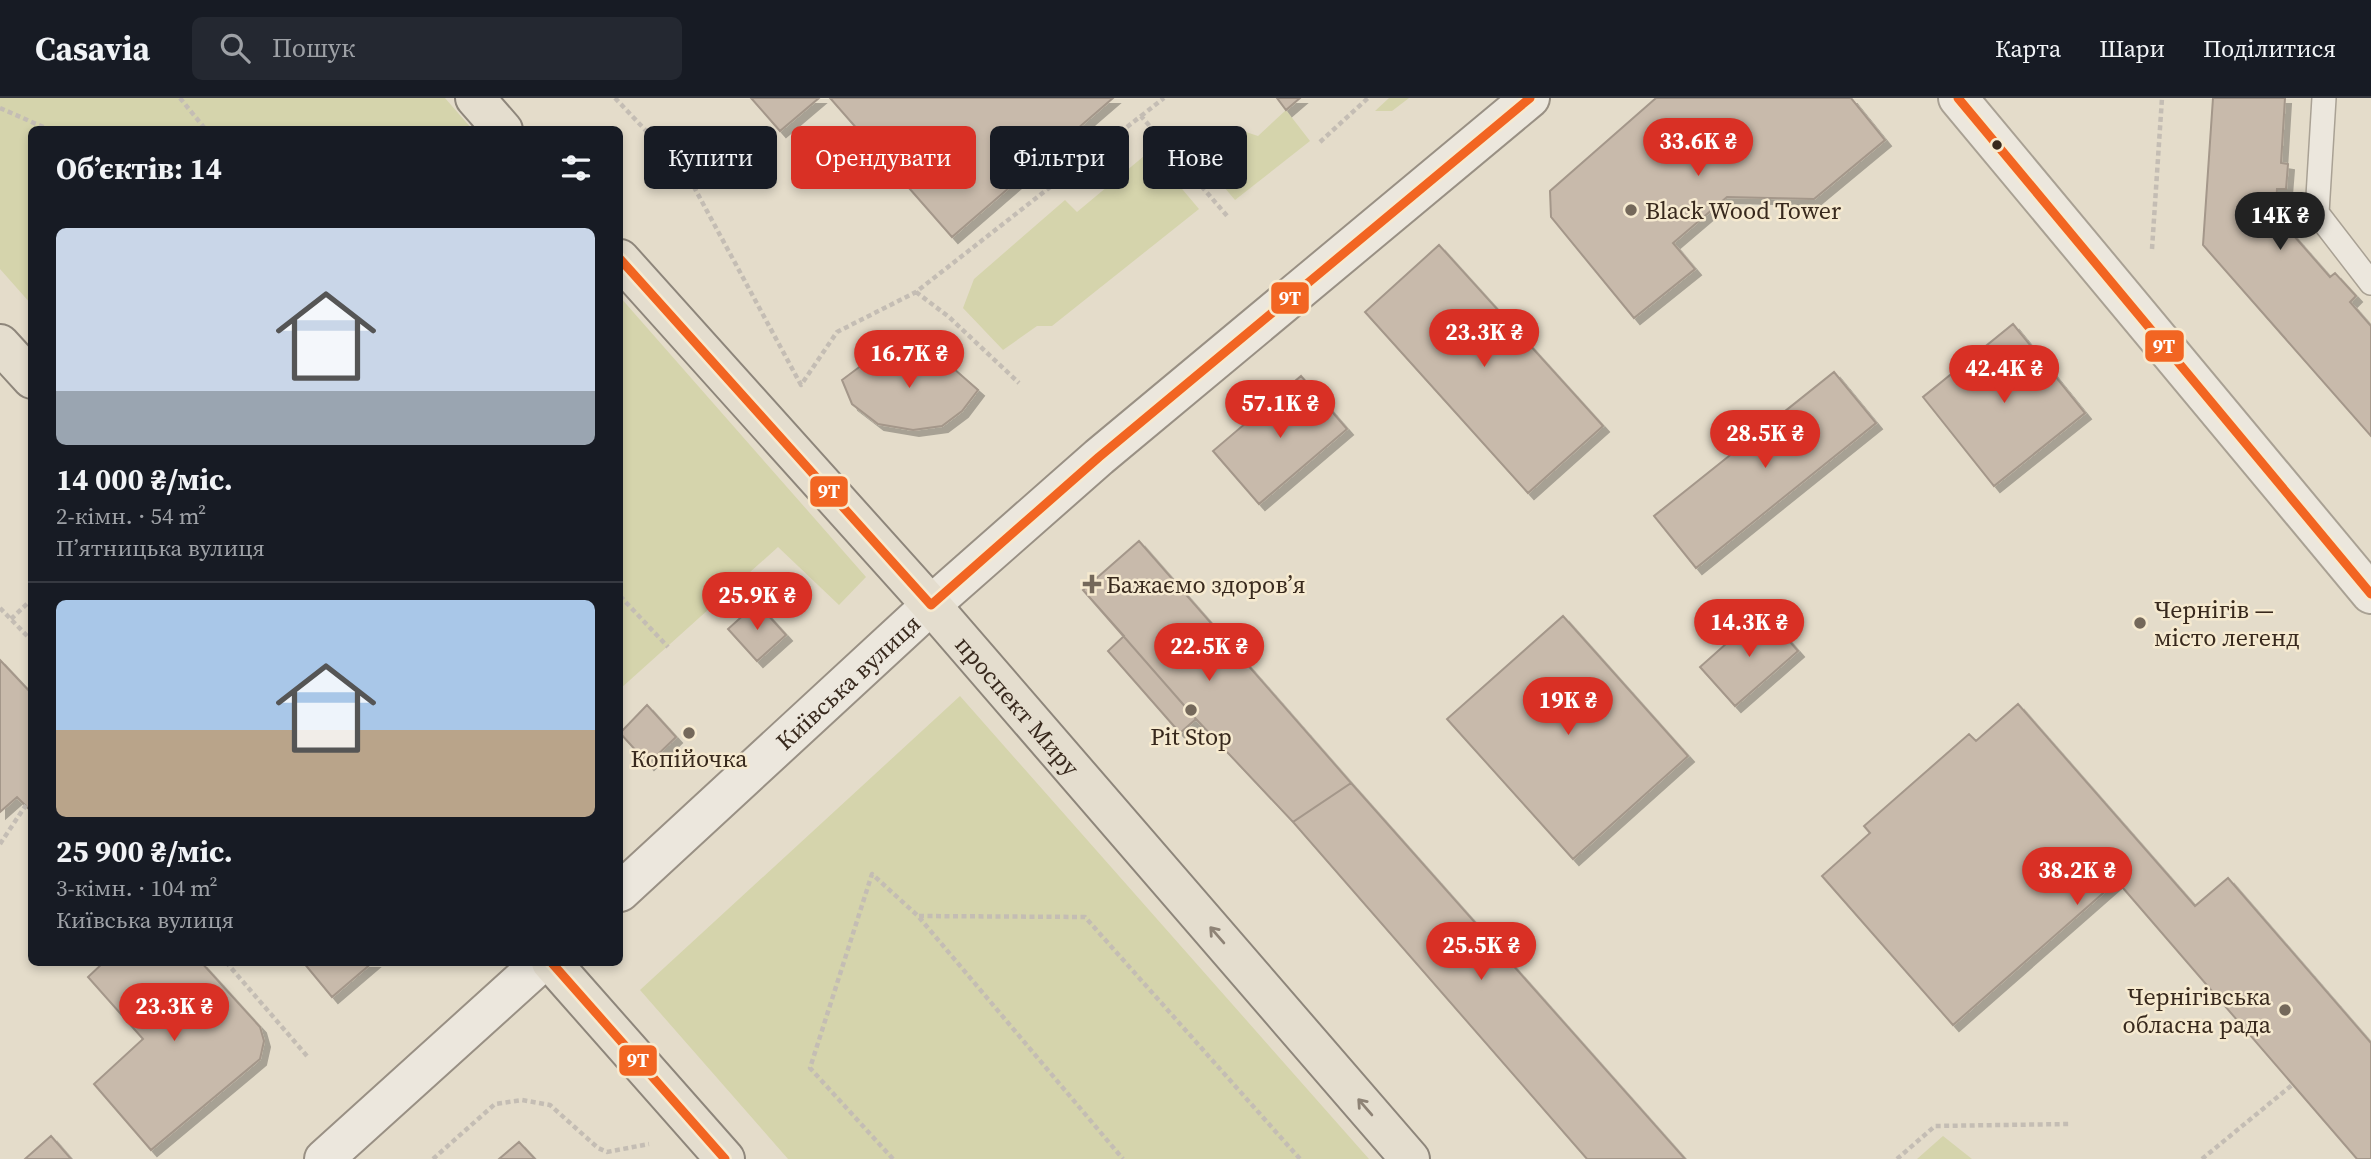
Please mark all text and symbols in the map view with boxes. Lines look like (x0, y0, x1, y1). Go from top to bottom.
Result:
search box (192, 17, 682, 80)
text: Casavia (35, 26, 150, 71)
icon: search (216, 29, 254, 67)
text: Пошук (272, 30, 355, 66)
text: Карта (1995, 32, 2061, 65)
text: Шари (2099, 32, 2165, 65)
text: Поділитися (2203, 32, 2336, 65)
pin: 33.6K ₴ (1633, 118, 1763, 178)
text: 33.6K ₴ (1659, 125, 1737, 157)
chip: Купити (644, 126, 777, 189)
chip: Орендувати (791, 126, 976, 189)
chip: Фільтри (990, 126, 1129, 189)
chip: Нове (1143, 126, 1247, 189)
unlabelled marker (1990, 138, 2004, 152)
text: Об’єктів: 14 (56, 148, 222, 189)
icon: filters (557, 149, 595, 187)
pin: 14K ₴ (2231, 192, 2329, 252)
place label: Black Wood Tower (1645, 194, 1841, 227)
text: 14K ₴ (2251, 199, 2309, 231)
marker: Black Wood Tower (1623, 202, 1639, 218)
icon: home (263, 273, 389, 399)
line badge: 9Т (1270, 281, 1310, 315)
text: 9Т (1279, 285, 1301, 311)
pin: 23.3K ₴ (1419, 310, 1549, 369)
text: 23.3K ₴ (1445, 316, 1523, 348)
line badge: 9Т (2144, 329, 2185, 363)
pin: 16.7K ₴ (844, 330, 974, 390)
text: 9Т (2153, 333, 2175, 359)
text: 16.7K ₴ (870, 337, 948, 369)
pin: 42.4K ₴ (1939, 345, 2069, 405)
text: 42.4K ₴ (1965, 352, 2043, 384)
pin: 57.1K ₴ (1215, 380, 1345, 440)
text: 57.1K ₴ (1241, 387, 1319, 419)
pin: 28.5K ₴ (1700, 410, 1830, 470)
text: 28.5K ₴ (1726, 417, 1804, 449)
text: 14 000 ₴/міс. (56, 459, 233, 500)
line badge: 9Т (809, 475, 849, 508)
text: 9Т (818, 478, 840, 504)
text: 2-кімн. · 54 m² (56, 500, 206, 532)
text: Пʼятницька вулиця (56, 532, 265, 564)
place label: Бажаємо здоровʼя (1106, 568, 1305, 601)
pin: 25.9K ₴ (692, 573, 822, 632)
marker: Бажаємо здоровʼя (1084, 576, 1100, 592)
text: 25.9K ₴ (718, 579, 796, 611)
place label: Чернігів — місто легенд (2154, 593, 2300, 654)
pin: 14.3K ₴ (1684, 600, 1814, 659)
text: 14.3K ₴ (1710, 606, 1788, 638)
street label: Київська вулиця (768, 607, 927, 757)
marker: Чернігів — місто легенд (2132, 615, 2148, 631)
pin: 22.5K ₴ (1144, 624, 1274, 683)
street label: проспект Миру (948, 628, 1088, 783)
text: 22.5K ₴ (1170, 630, 1248, 662)
icon: home (263, 645, 389, 771)
pin: 19K ₴ (1519, 678, 1617, 737)
text: 19K ₴ (1539, 684, 1597, 716)
marker: Pit Stop (1183, 702, 1199, 718)
place label: Pit Stop (1150, 720, 1232, 753)
marker: Копійочка (681, 725, 697, 741)
place label: Копійочка (631, 742, 748, 775)
text: 25 900 ₴/міс. (56, 831, 233, 872)
pin: 38.2K ₴ (2012, 848, 2142, 907)
text: 38.2K ₴ (2038, 854, 2116, 886)
text: 3-кімн. · 104 m² (56, 872, 218, 904)
text: Київська вулиця (56, 904, 234, 936)
pin: 25.5K ₴ (1416, 922, 1546, 982)
one-way arrow (1209, 926, 1225, 944)
text: 25.5K ₴ (1442, 929, 1520, 961)
place label: Чернігівська обласна рада (2122, 980, 2272, 1041)
pin: 23.3K ₴ (109, 984, 239, 1043)
text: 23.3K ₴ (135, 990, 213, 1022)
marker: Чернігівська обласна рада (2277, 1002, 2293, 1018)
line badge: 9Т (618, 1044, 658, 1077)
text: 9Т (627, 1047, 649, 1073)
one-way arrow (1357, 1099, 1373, 1117)

